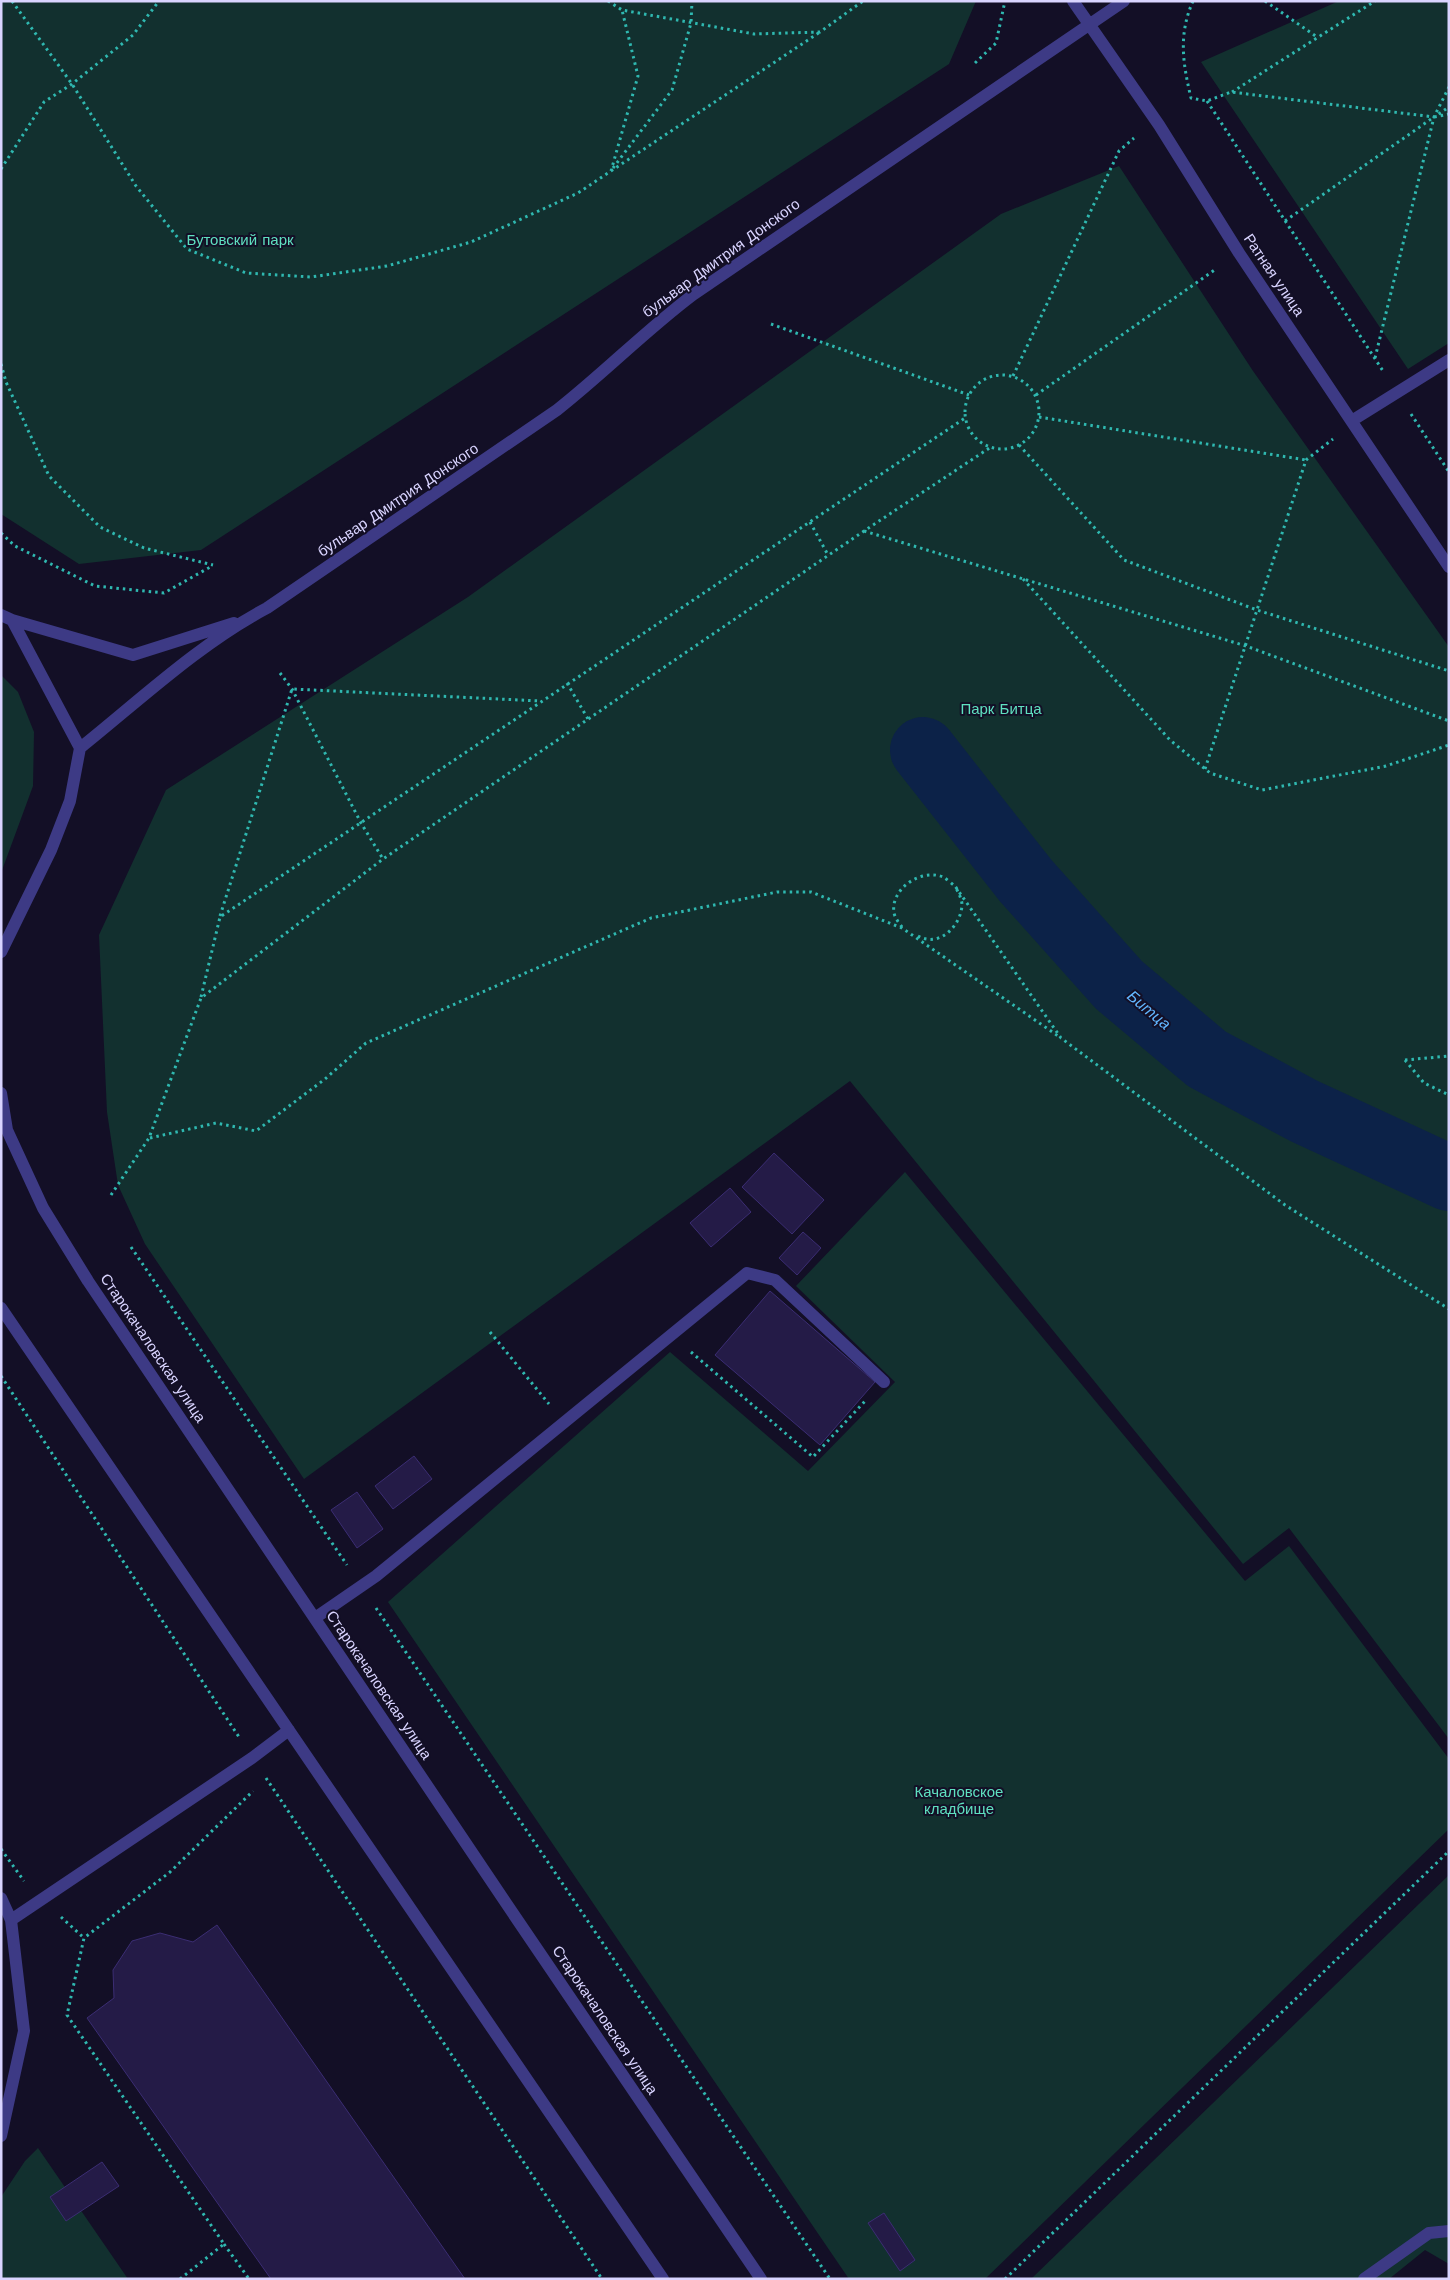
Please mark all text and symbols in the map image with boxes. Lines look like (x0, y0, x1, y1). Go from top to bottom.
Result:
street label: бульвар Дмитрия Донского (639, 195, 803, 321)
street label: Ратная улица (1240, 230, 1309, 320)
park label: Бутовский парк (186, 231, 294, 249)
street label: бульвар Дмитрия Донского (314, 439, 482, 561)
park label: Парк Битца (960, 700, 1042, 718)
water label: Битца (1123, 986, 1175, 1034)
street label: Старокачаловская улица (96, 1270, 210, 1426)
street label: Старокачаловская улица (322, 1607, 436, 1763)
park label: Качаловское кладбище (915, 1783, 1003, 1818)
street label: Старокачаловская улица (548, 1942, 662, 2098)

